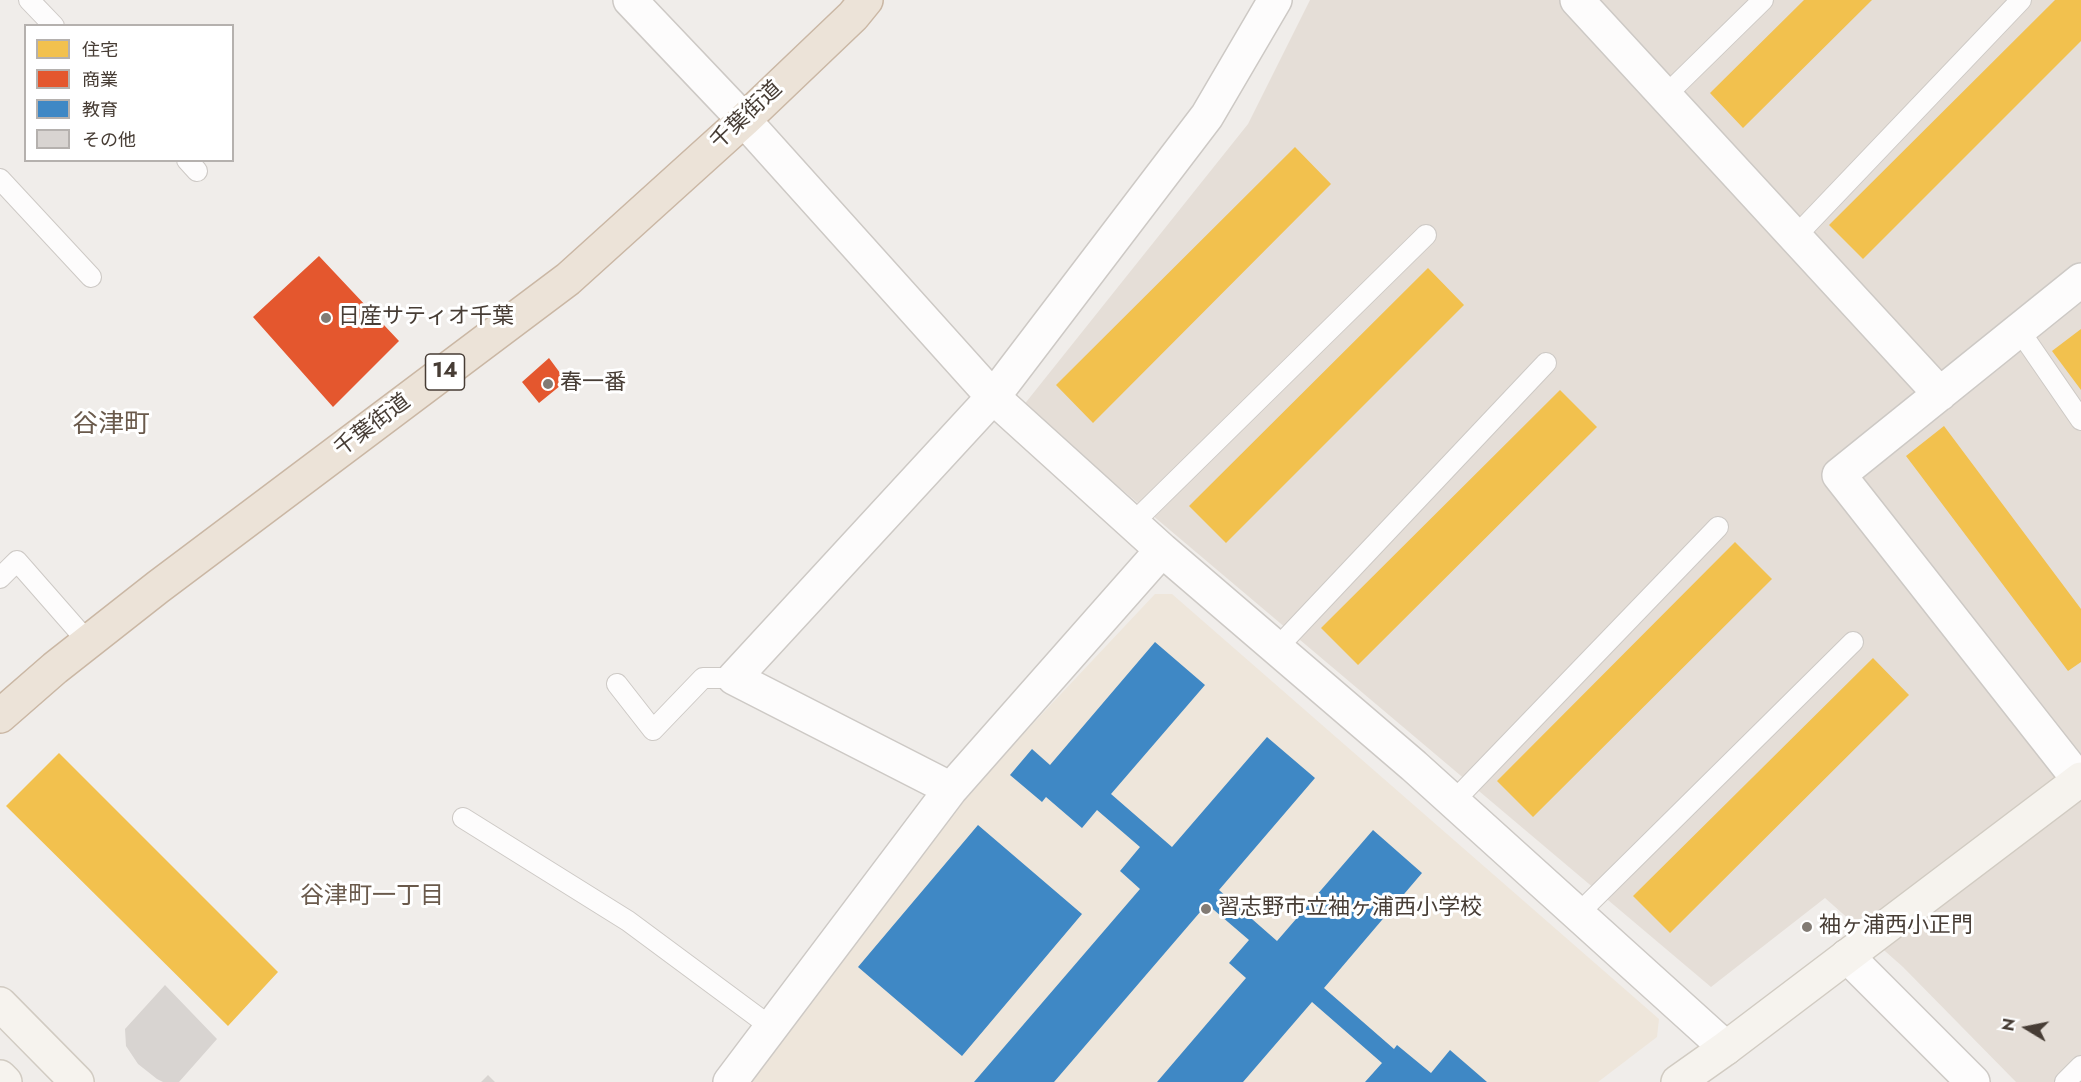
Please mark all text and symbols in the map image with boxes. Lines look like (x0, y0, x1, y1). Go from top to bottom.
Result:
legend (24, 24, 234, 162)
text: 住宅 (82, 37, 118, 63)
text: 商業 (82, 67, 118, 93)
street label: 千葉街道 (706, 76, 788, 156)
text: 教育 (82, 97, 118, 123)
text: その他 (82, 127, 136, 153)
place label: 日産サティオ千葉 (338, 305, 514, 331)
marker: 日産サティオ千葉 (319, 311, 333, 325)
road number: 14 (426, 354, 464, 390)
place label: 春一番 (560, 371, 626, 397)
marker: 春一番 (541, 377, 555, 391)
street label: 千葉街道 (330, 389, 416, 463)
district label: 谷津町 (72, 410, 150, 442)
district label: 谷津町一丁目 (300, 883, 444, 911)
place label: 習志野市立袖ヶ浦西小学校 (1218, 896, 1482, 922)
marker: 習志野市立袖ヶ浦西小学校 (1199, 902, 1213, 916)
place label: 袖ヶ浦西小正門 (1819, 914, 1973, 940)
marker: 袖ヶ浦西小正門 (1800, 920, 1814, 934)
north arrow (1997, 998, 2057, 1058)
text: N (1996, 1017, 2021, 1033)

